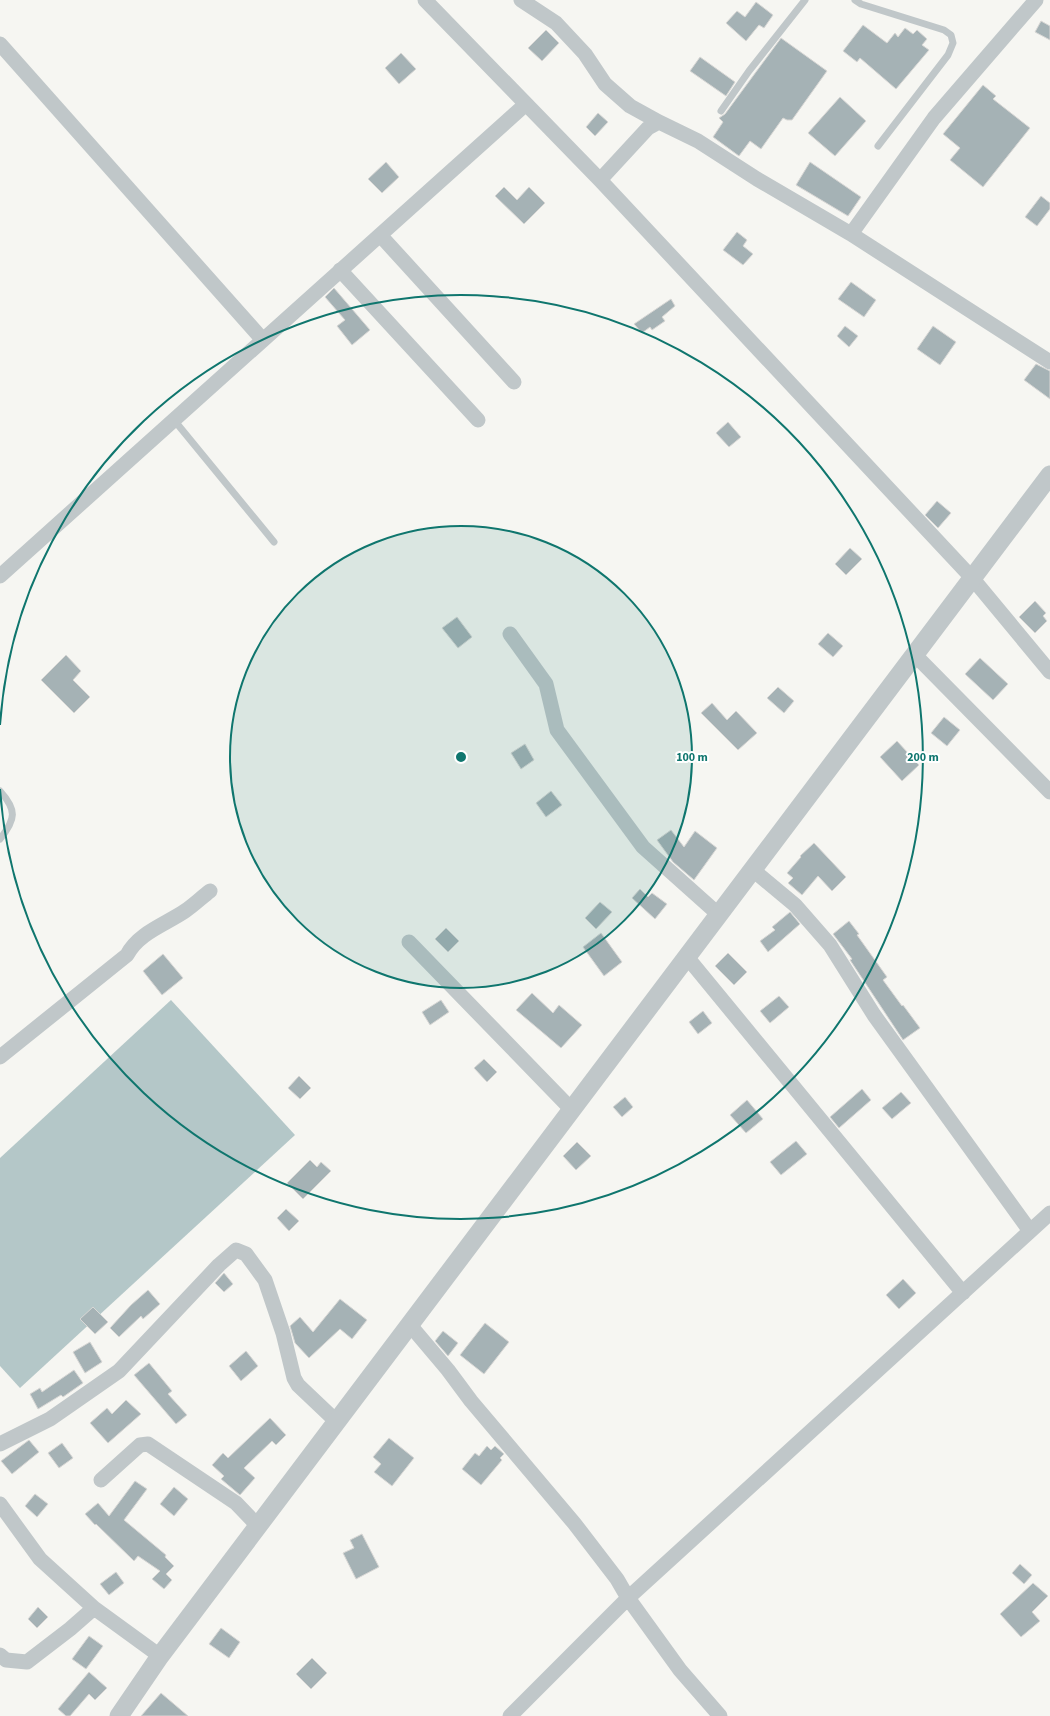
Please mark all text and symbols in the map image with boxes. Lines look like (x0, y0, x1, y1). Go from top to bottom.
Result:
text: 100 m (676, 749, 708, 766)
text: 200 m (907, 749, 939, 766)
centre of rings (454, 750, 468, 764)

